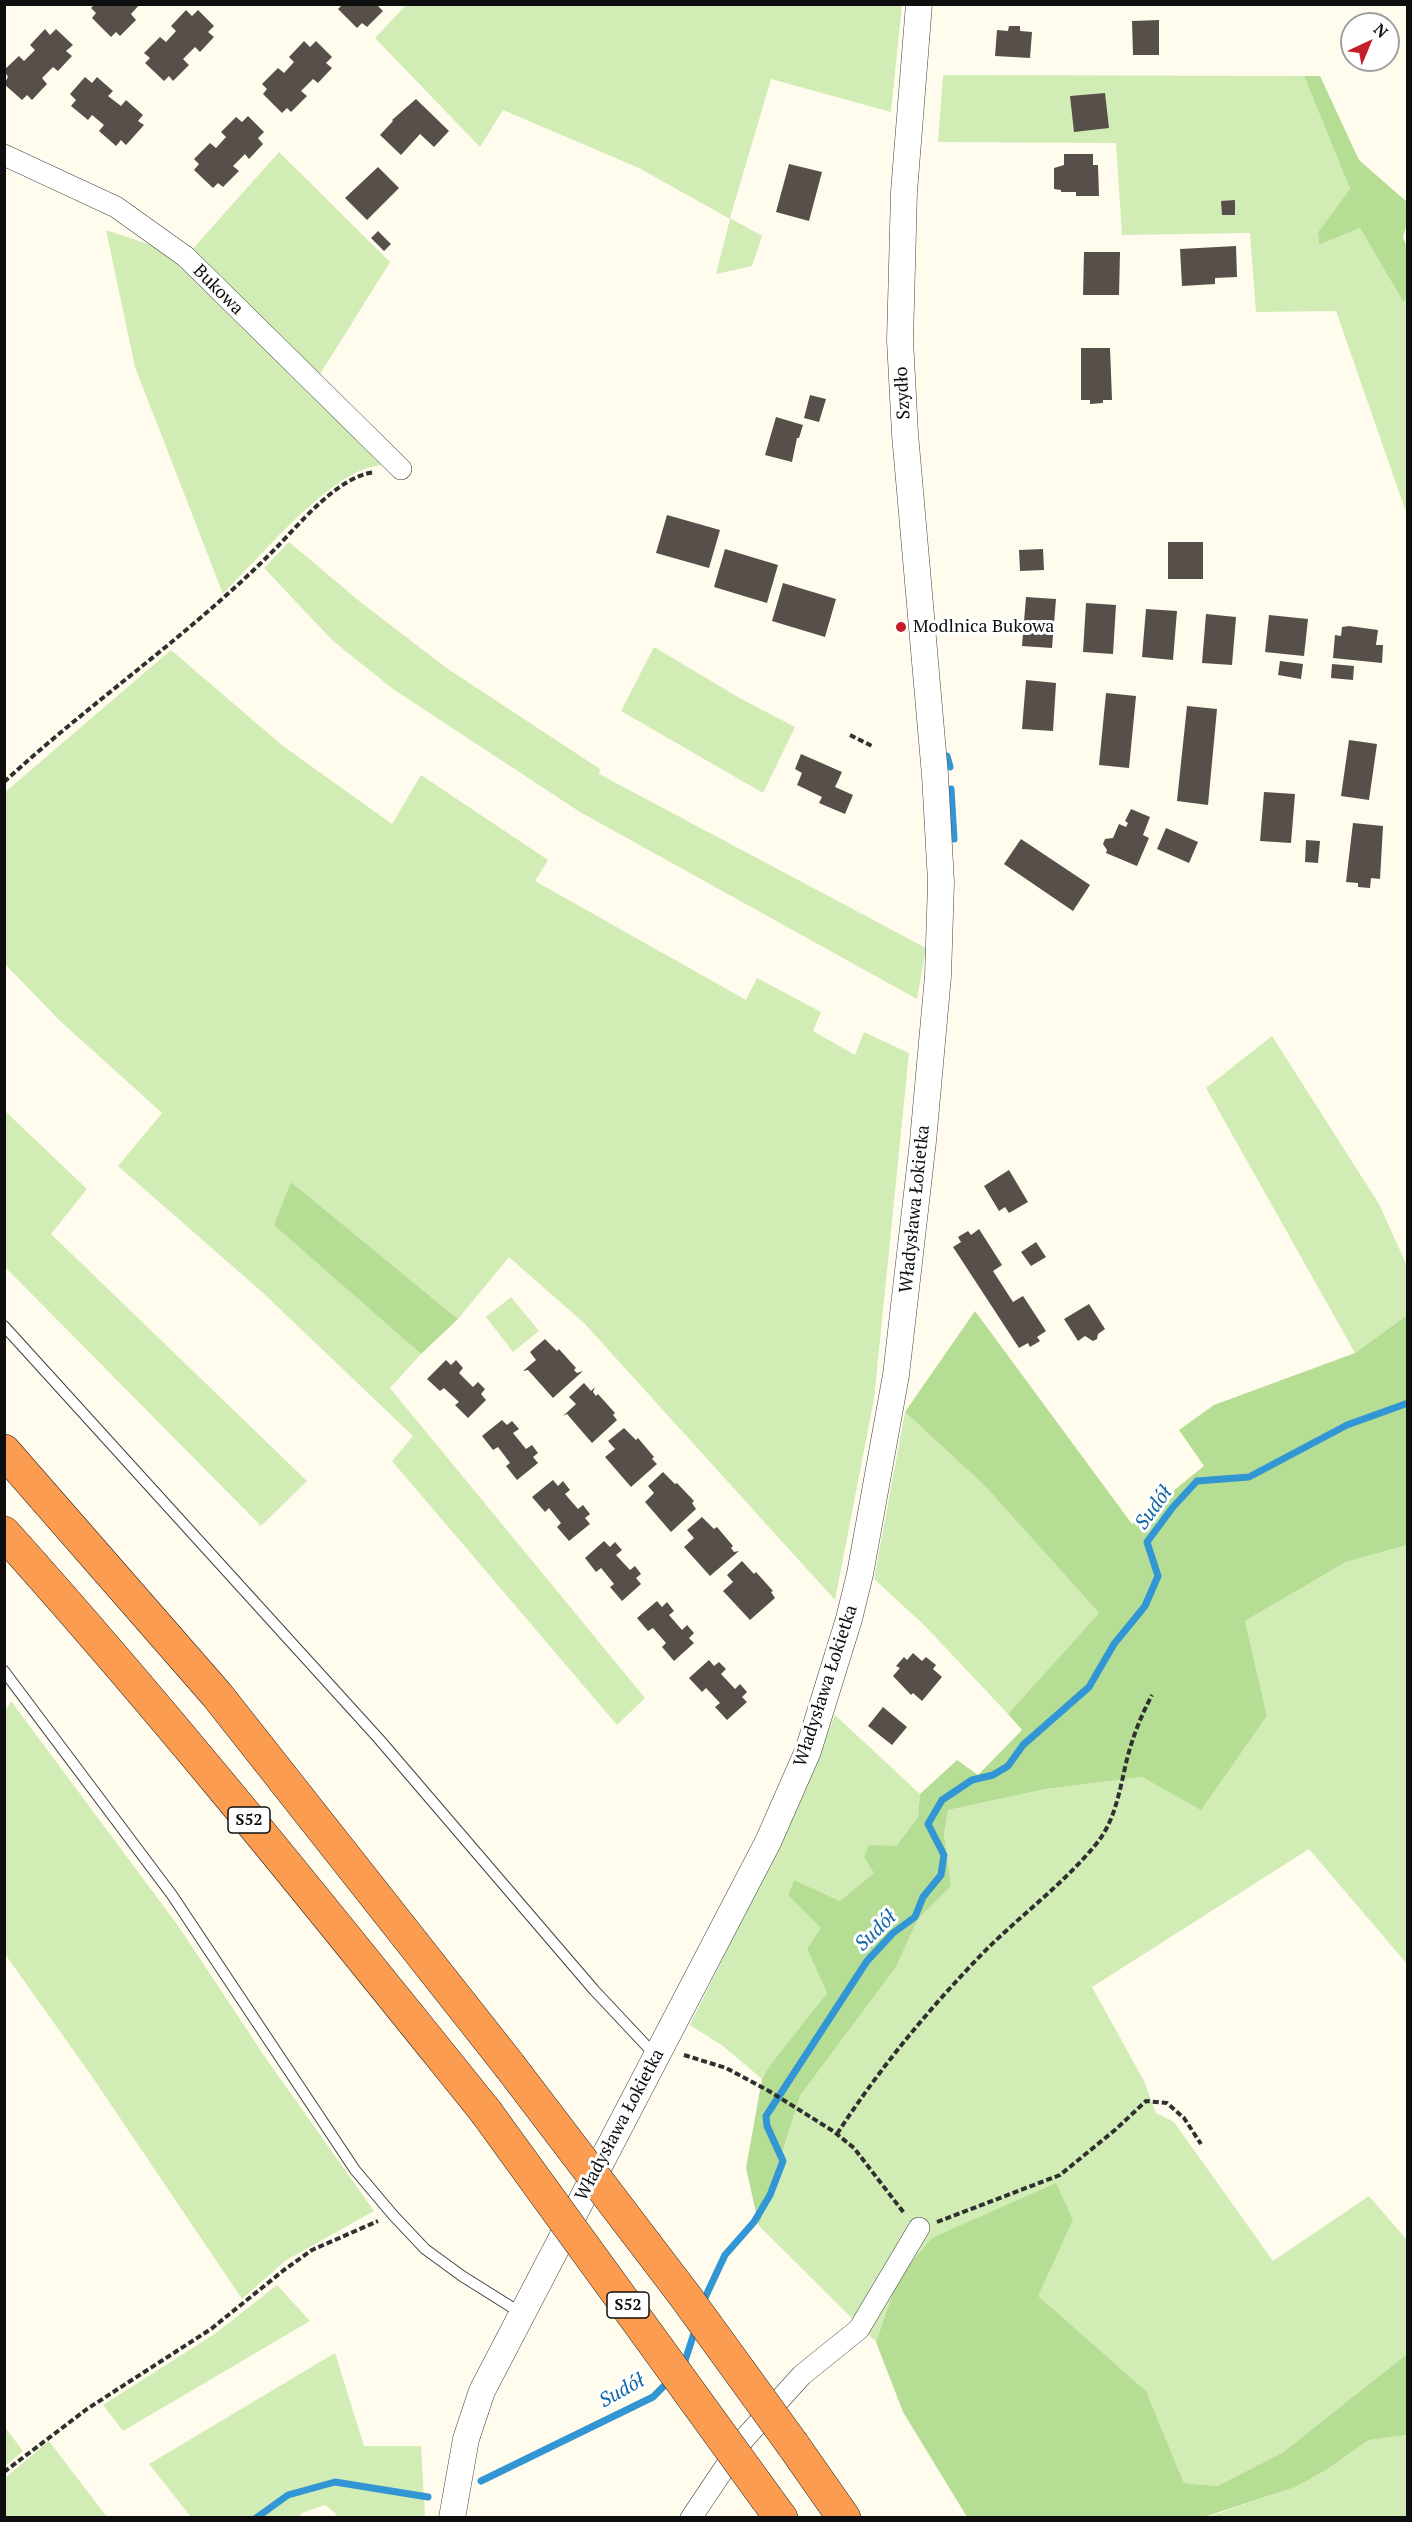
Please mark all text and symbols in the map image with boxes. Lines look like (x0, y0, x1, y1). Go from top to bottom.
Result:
north arrow (1340, 12, 1400, 72)
text: N (1369, 18, 1393, 43)
street label: Bukowa (188, 260, 248, 320)
street label: Szydło (891, 366, 915, 420)
place label: Modlnica Bukowa (913, 616, 1054, 638)
marker: Modlnica Bukowa (894, 620, 908, 634)
street label: Władysława Łokietka (895, 1124, 935, 1294)
water label: Sudół (1130, 1481, 1178, 1535)
street label: Władysława Łokietka (790, 1602, 862, 1770)
road number: S52 (228, 1807, 270, 1833)
water label: Sudół (850, 1906, 902, 1956)
street label: Władysława Łokietka (571, 2045, 669, 2205)
road number: S52 (607, 2292, 649, 2318)
water label: Sudół (595, 2369, 649, 2413)

